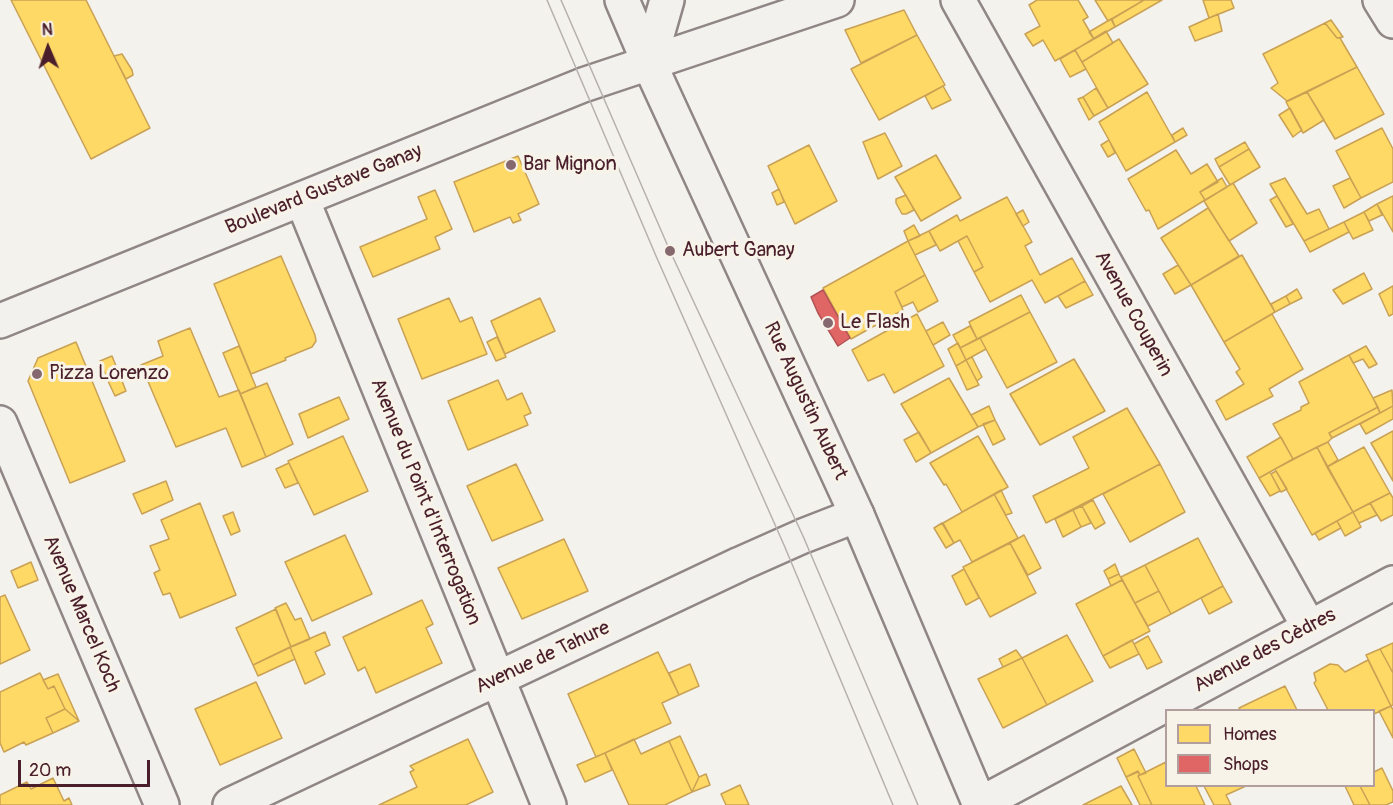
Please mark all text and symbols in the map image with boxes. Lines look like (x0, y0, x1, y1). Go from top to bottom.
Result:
north arrow (18, 18, 78, 78)
text: N (42, 20, 53, 40)
street label: Boulevard Gustave Ganay (222, 140, 426, 240)
place label: Bar Mignon (523, 153, 617, 177)
marker: Bar Mignon (504, 158, 518, 172)
place label: Aubert Ganay (682, 239, 795, 263)
marker: Aubert Ganay (663, 244, 677, 258)
street label: Avenue Couperin (1089, 247, 1177, 381)
place label: Le Flash (840, 311, 910, 335)
marker: Le Flash (821, 316, 835, 330)
street label: Rue Augustin Aubert (758, 318, 852, 484)
place label: Pizza Lorenzo (49, 362, 169, 386)
marker: Pizza Lorenzo (30, 367, 44, 381)
street label: Avenue du Point d'Interrogation (364, 375, 486, 629)
street label: Avenue Marcel Koch (37, 532, 125, 696)
street label: Avenue des Cèdres (1190, 603, 1340, 699)
street label: Avenue de Tahure (472, 616, 614, 700)
legend (1165, 709, 1375, 787)
text: Homes (1223, 723, 1276, 746)
scale bar (21, 748, 153, 786)
text: Shops (1223, 753, 1268, 776)
text: 20 m (29, 759, 71, 782)

